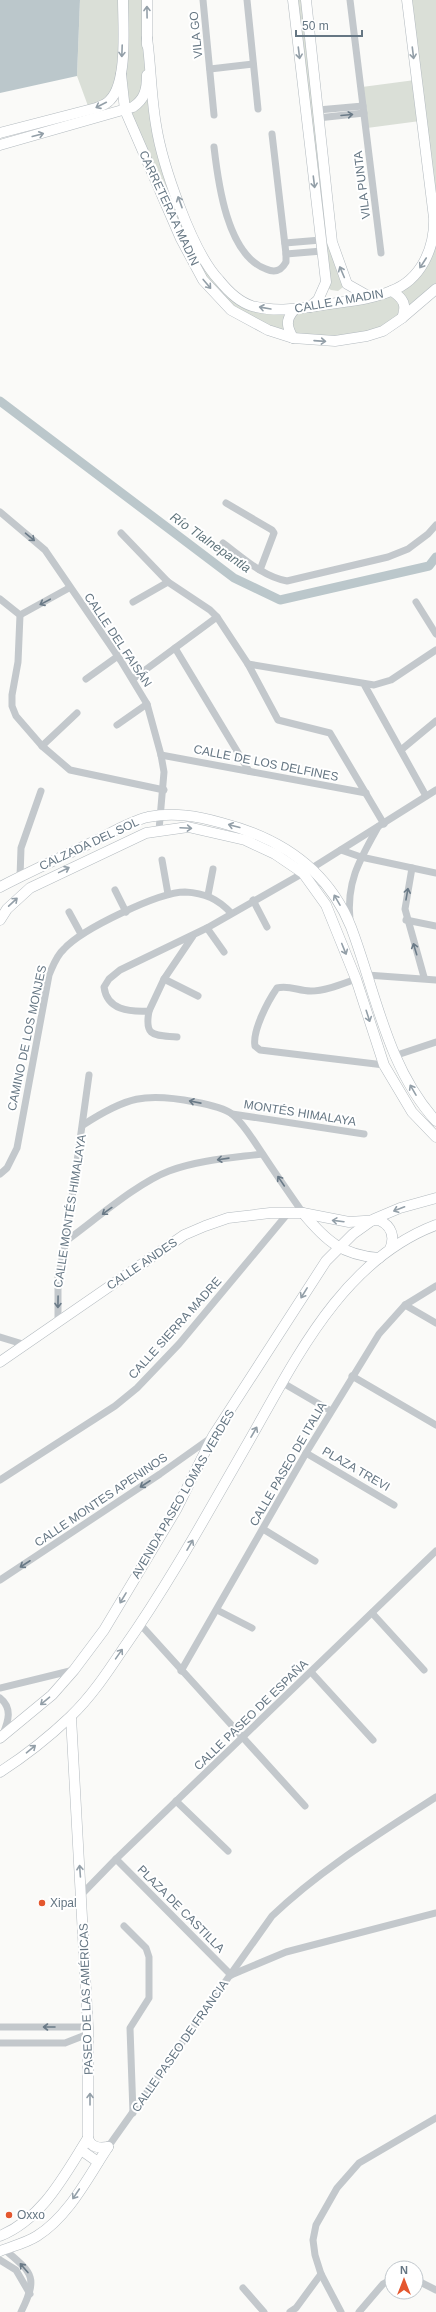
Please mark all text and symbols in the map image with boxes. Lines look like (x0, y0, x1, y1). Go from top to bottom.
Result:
one-way arrow (143, 6, 151, 19)
street label: VILA GO (187, 11, 205, 59)
scale bar (296, 12, 362, 38)
text: 50 m (302, 19, 329, 33)
one-way arrow (118, 44, 126, 57)
one-way arrow (295, 46, 303, 59)
one-way arrow (409, 46, 417, 59)
one-way arrow (96, 102, 108, 109)
one-way arrow (340, 111, 353, 119)
one-way arrow (31, 130, 44, 138)
street label: CARRETERA A MADIN (136, 148, 202, 268)
street label: VILA PUNTA (351, 150, 373, 220)
one-way arrow (311, 175, 318, 188)
one-way arrow (175, 196, 183, 208)
one-way arrow (419, 257, 427, 268)
one-way arrow (338, 266, 345, 278)
one-way arrow (203, 279, 212, 290)
street label: CALLE A MADIN (293, 286, 385, 316)
one-way arrow (259, 304, 272, 312)
one-way arrow (313, 337, 326, 344)
water label: Río Tlalnepantla (168, 509, 254, 576)
one-way arrow (25, 533, 35, 542)
street label: CALLE DEL FAISÁN (81, 590, 155, 690)
one-way arrow (39, 598, 51, 606)
street label: CALLE DE LOS DELFINES (192, 742, 340, 784)
street label: CALZADA DEL SOL (37, 815, 141, 873)
one-way arrow (228, 822, 241, 829)
one-way arrow (179, 824, 192, 831)
one-way arrow (58, 866, 70, 873)
one-way arrow (404, 888, 412, 901)
one-way arrow (332, 894, 340, 906)
one-way arrow (8, 898, 19, 907)
one-way arrow (340, 942, 348, 954)
one-way arrow (411, 942, 418, 955)
street label: CAMINO DE LOS MONJES (5, 964, 49, 1112)
one-way arrow (365, 1009, 372, 1022)
one-way arrow (409, 1084, 417, 1096)
street label: MONTÉS HIMALAYA (243, 1096, 357, 1129)
one-way arrow (188, 1098, 201, 1106)
street label: CALLE MONTÉS HIMALAYA (50, 1133, 89, 1289)
one-way arrow (217, 1155, 230, 1163)
one-way arrow (277, 1176, 285, 1187)
one-way arrow (393, 1205, 405, 1213)
one-way arrow (102, 1207, 113, 1215)
one-way arrow (332, 1217, 345, 1225)
street label: CALLE ANDES (104, 1235, 180, 1293)
street label: CALLE SIERRA MADRE (126, 1274, 224, 1382)
one-way arrow (299, 1287, 307, 1299)
one-way arrow (54, 1295, 62, 1308)
street label: CALLE PASEO DE ITALIA (247, 1399, 329, 1529)
street label: AVENIDA PASEO LOMAS VERDES (129, 1407, 237, 1581)
one-way arrow (251, 1426, 259, 1438)
street label: PLAZA TREVI (320, 1444, 392, 1494)
street label: CALLE MONTES APENINOS (32, 1450, 170, 1550)
one-way arrow (140, 1480, 151, 1488)
one-way arrow (186, 1539, 194, 1551)
one-way arrow (19, 1560, 31, 1568)
one-way arrow (119, 1592, 127, 1604)
one-way arrow (115, 1649, 123, 1660)
street label: CALLE PASEO DE ESPAÑA (191, 1657, 311, 1773)
one-way arrow (39, 1696, 50, 1705)
one-way arrow (26, 1745, 37, 1754)
street label: PLAZA DE CASTILLA (135, 1863, 227, 1955)
one-way arrow (77, 1865, 84, 1878)
place label: Xipal (50, 1896, 77, 1910)
marker: Xipal (37, 1898, 47, 1908)
street label: PASEO DE LAS AMÉRICAS (75, 1923, 96, 2075)
street label: CALLE PASEO DE FRANCIA (129, 1977, 231, 2115)
one-way arrow (43, 2023, 56, 2031)
one-way arrow (86, 2093, 94, 2106)
one-way arrow (72, 2189, 80, 2200)
place label: Oxxo (17, 2208, 45, 2222)
marker: Oxxo (4, 2210, 14, 2220)
north arrow (384, 2260, 424, 2300)
one-way arrow (20, 2263, 29, 2273)
text: N (400, 2264, 408, 2276)

